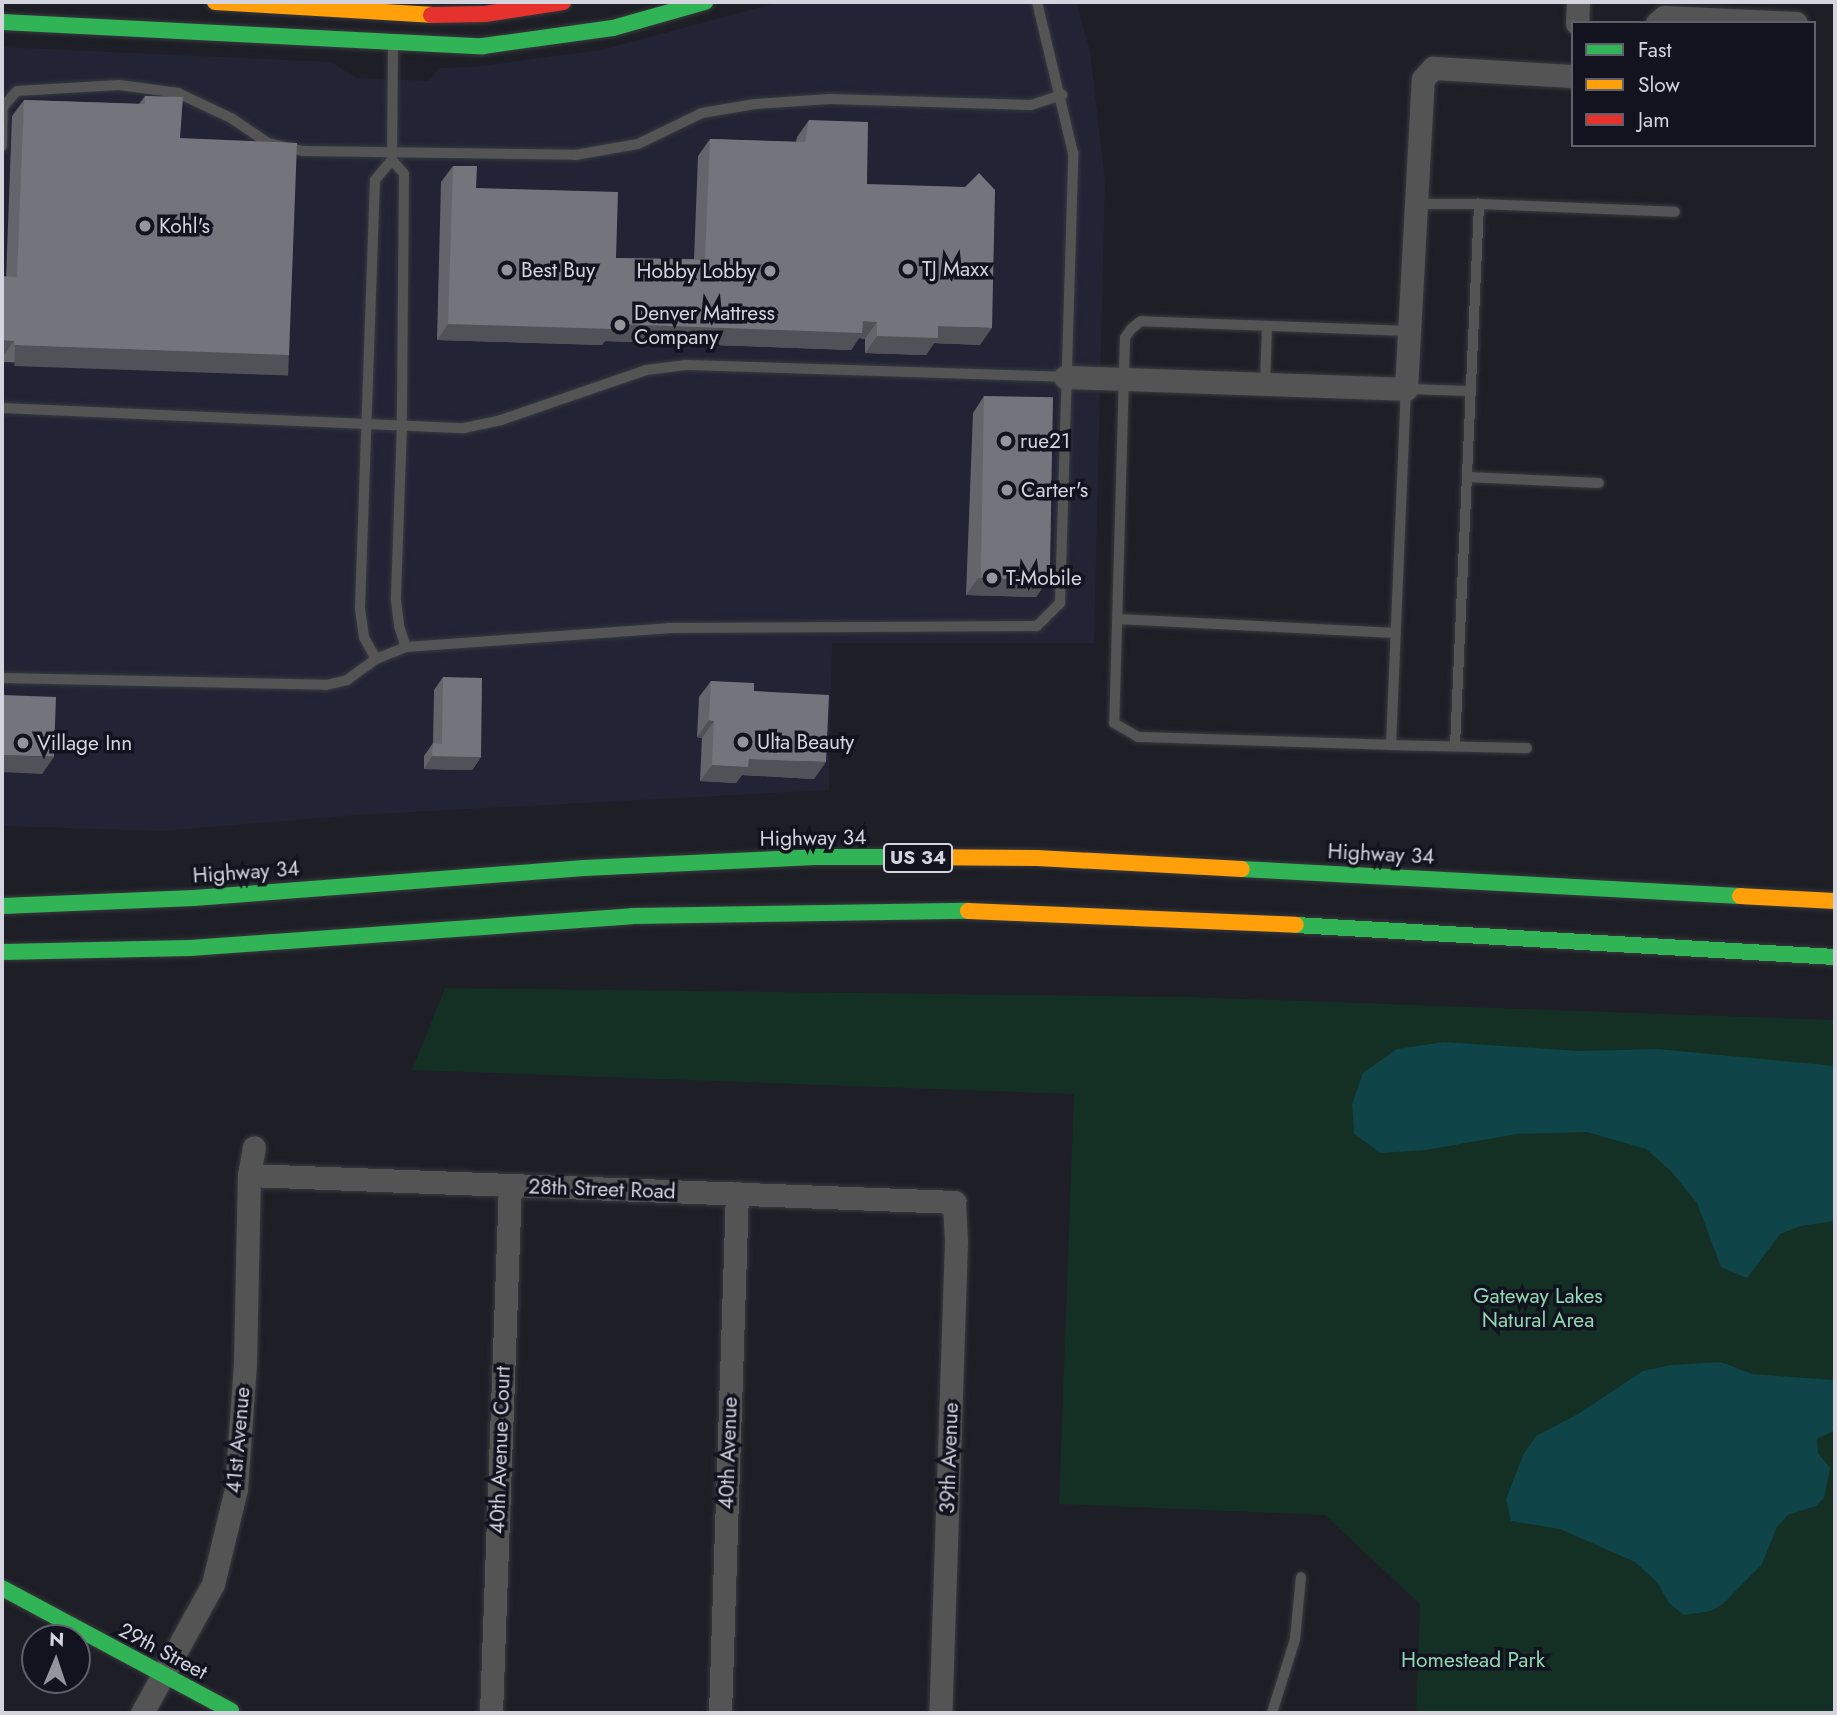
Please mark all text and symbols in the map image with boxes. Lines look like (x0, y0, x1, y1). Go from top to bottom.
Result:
legend (1571, 21, 1816, 147)
text: Fast (1638, 35, 1671, 65)
text: Slow (1638, 70, 1680, 100)
text: Jam (1638, 105, 1670, 135)
place label: Kohl's (159, 213, 210, 239)
marker: Kohl's (137, 218, 153, 234)
place label: TJ Maxx (922, 256, 988, 282)
place label: Best Buy (521, 257, 595, 283)
place label: Hobby Lobby (637, 258, 756, 284)
marker: TJ Maxx (900, 261, 916, 277)
marker: Best Buy (499, 262, 515, 278)
marker: Hobby Lobby (762, 263, 778, 279)
place label: Denver Mattress Company (634, 300, 775, 350)
marker: Denver Mattress Company (612, 317, 628, 333)
place label: rue21 (1020, 428, 1070, 454)
marker: rue21 (998, 433, 1014, 449)
place label: Carter's (1021, 477, 1088, 503)
marker: Carter's (999, 482, 1015, 498)
place label: T-Mobile (1006, 565, 1082, 591)
marker: T-Mobile (984, 570, 1000, 586)
place label: Ulta Beauty (757, 729, 854, 755)
place label: Village Inn (37, 730, 132, 756)
marker: Ulta Beauty (735, 734, 751, 750)
marker: Village Inn (15, 735, 31, 751)
street label: Highway 34 (759, 824, 867, 852)
street label: Highway 34 (1327, 839, 1435, 869)
road number: US 34 (883, 842, 953, 874)
street label: Highway 34 (192, 856, 300, 888)
street label: 28th Street Road (528, 1174, 676, 1204)
park label: Gateway Lakes Natural Area (1473, 1283, 1603, 1333)
street label: 40th Avenue Court (484, 1366, 516, 1534)
street label: 41st Avenue (221, 1386, 255, 1494)
street label: 40th Avenue (713, 1396, 743, 1510)
street label: 39th Avenue (934, 1402, 964, 1514)
street label: 29th Street (114, 1617, 212, 1685)
north arrow (21, 1624, 91, 1694)
text: N (49, 1626, 65, 1653)
park label: Homestead Park (1401, 1647, 1545, 1673)

